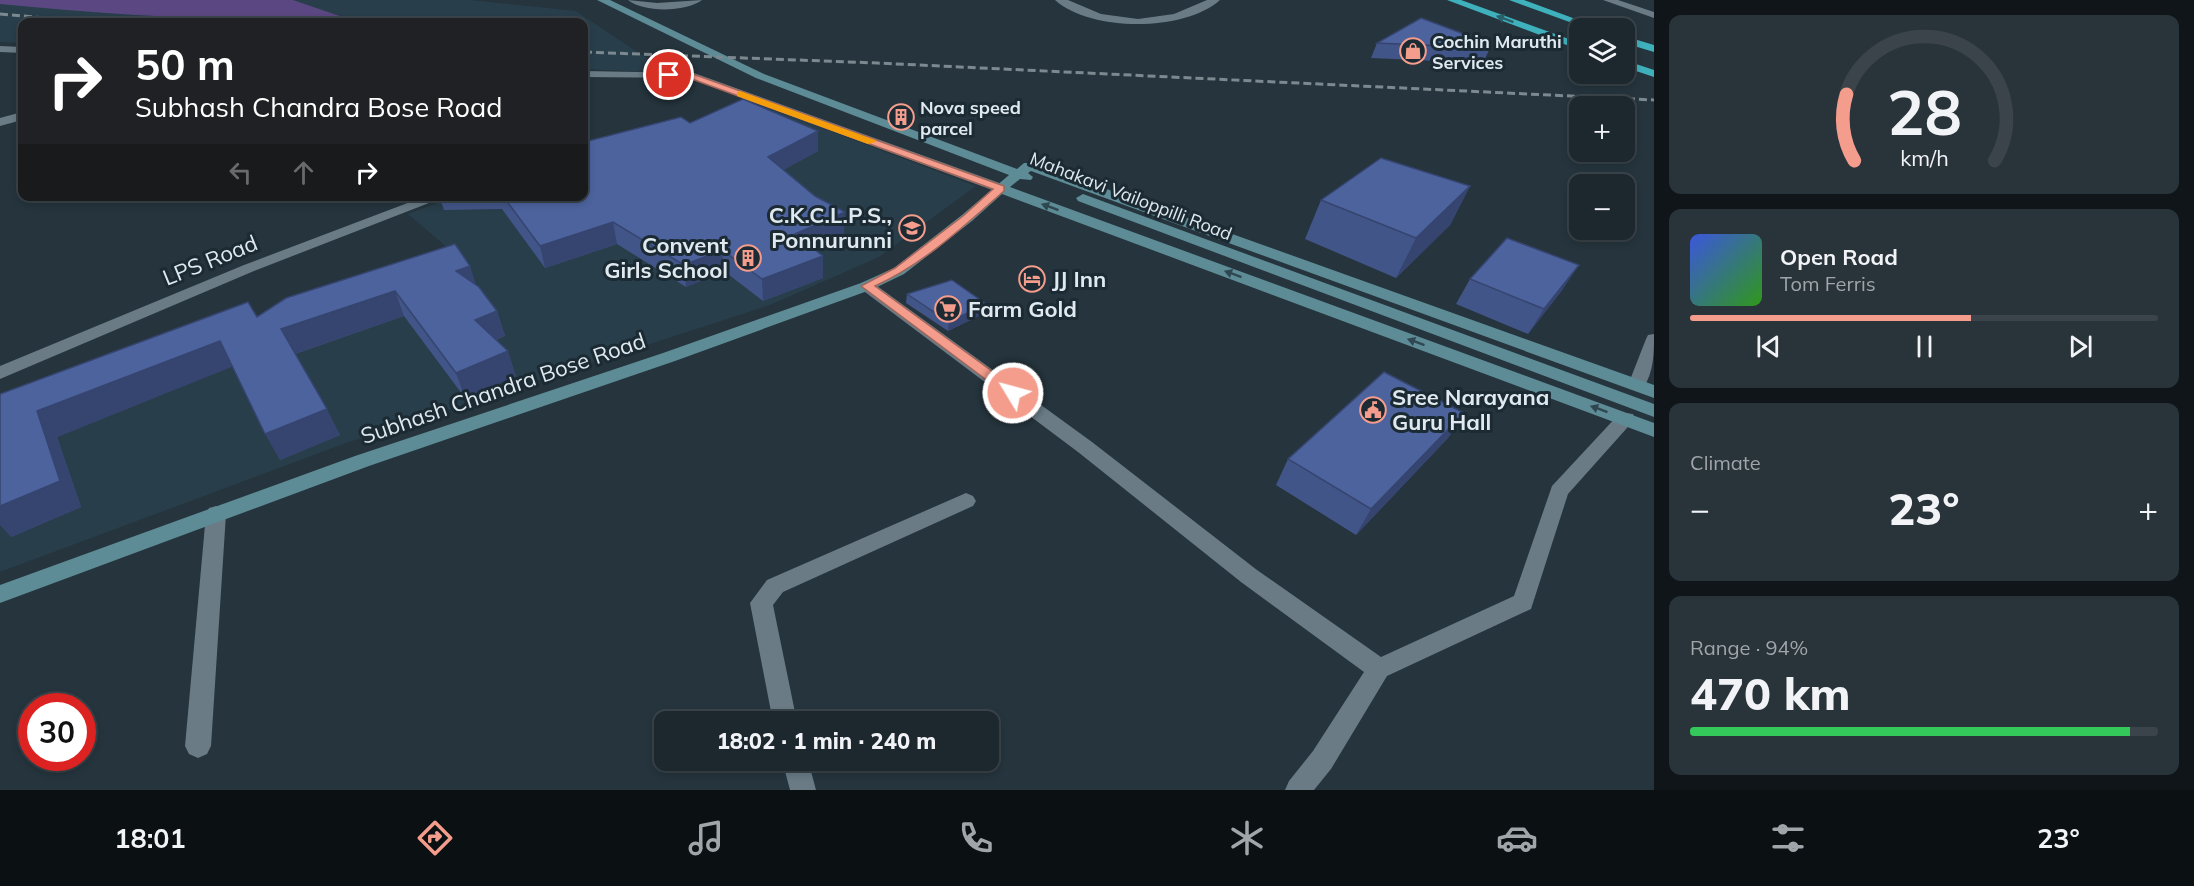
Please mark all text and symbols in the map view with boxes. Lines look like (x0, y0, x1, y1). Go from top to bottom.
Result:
one-way arrow (1496, 14, 1514, 24)
map controls (1569, 18, 1635, 240)
button: layers (1569, 18, 1635, 84)
place label: Cochin Maruthi Services (1432, 30, 1562, 74)
shop icon: Cochin Maruthi Services (1398, 36, 1428, 66)
text: 50 m (135, 38, 235, 91)
icon: right (36, 42, 114, 120)
pin (643, 49, 694, 100)
icon: arrive (652, 58, 685, 91)
text: 28 (1887, 73, 1961, 152)
text: Subhash Chandra Bose Road (135, 90, 502, 124)
place label: Nova speed parcel (920, 96, 1021, 140)
button: + (1569, 96, 1635, 162)
building icon: Nova speed parcel (886, 102, 916, 132)
text: km/h (1900, 145, 1948, 172)
street label: Mahakavi Vailoppilli Road (1027, 147, 1235, 245)
icon: left (224, 156, 257, 189)
icon: ahead (287, 156, 320, 189)
icon: right (350, 156, 383, 189)
button: − (1569, 174, 1635, 240)
place label: C.K.C.L.P.S., Ponnurunni (769, 201, 892, 254)
one-way arrow (1041, 202, 1059, 211)
school or university icon: C.K.C.L.P.S., Ponnurunni (897, 213, 927, 243)
street label: LPS Road (159, 228, 261, 292)
place label: Convent Girls School (604, 231, 728, 284)
building icon: Convent Girls School (733, 243, 763, 273)
text: Open Road (1780, 243, 1898, 271)
hotel icon: JJ Inn (1017, 264, 1047, 294)
place label: JJ Inn (1052, 265, 1106, 293)
one-way arrow (1224, 269, 1242, 279)
text: Tom Ferris (1780, 271, 1876, 296)
supermarket icon: Farm Gold (933, 294, 963, 324)
place label: Farm Gold (968, 295, 1077, 323)
street label: Subhash Chandra Bose Road (357, 326, 649, 450)
icon: previous (1752, 330, 1785, 363)
icon: pause (1908, 330, 1941, 363)
icon: next (2064, 330, 2097, 363)
one-way arrow (1407, 336, 1425, 346)
position arrow (981, 361, 1045, 425)
place label: Sree Narayana Guru Hall (1392, 383, 1549, 436)
public building icon: Sree Narayana Guru Hall (1358, 395, 1388, 425)
one-way arrow (1590, 404, 1608, 414)
text: Climate (1690, 450, 1761, 475)
text: 23° (1888, 480, 1960, 536)
text: − (1690, 488, 1710, 529)
text: + (2138, 488, 2158, 529)
text: Range · 94% (1690, 635, 1808, 660)
text: 470 km (1690, 665, 1851, 721)
speed limit sign: 30 (18, 693, 96, 771)
text: 18:02 · 1 min · 240 m (717, 727, 936, 755)
icon: directions (414, 817, 456, 859)
icon: music (685, 817, 727, 859)
icon: phone (955, 817, 997, 859)
icon: climate (1226, 817, 1268, 859)
icon: car (1496, 817, 1538, 859)
icon: filters (1767, 817, 1809, 859)
text: 18:01 (114, 821, 186, 855)
text: 23° (2037, 821, 2080, 855)

